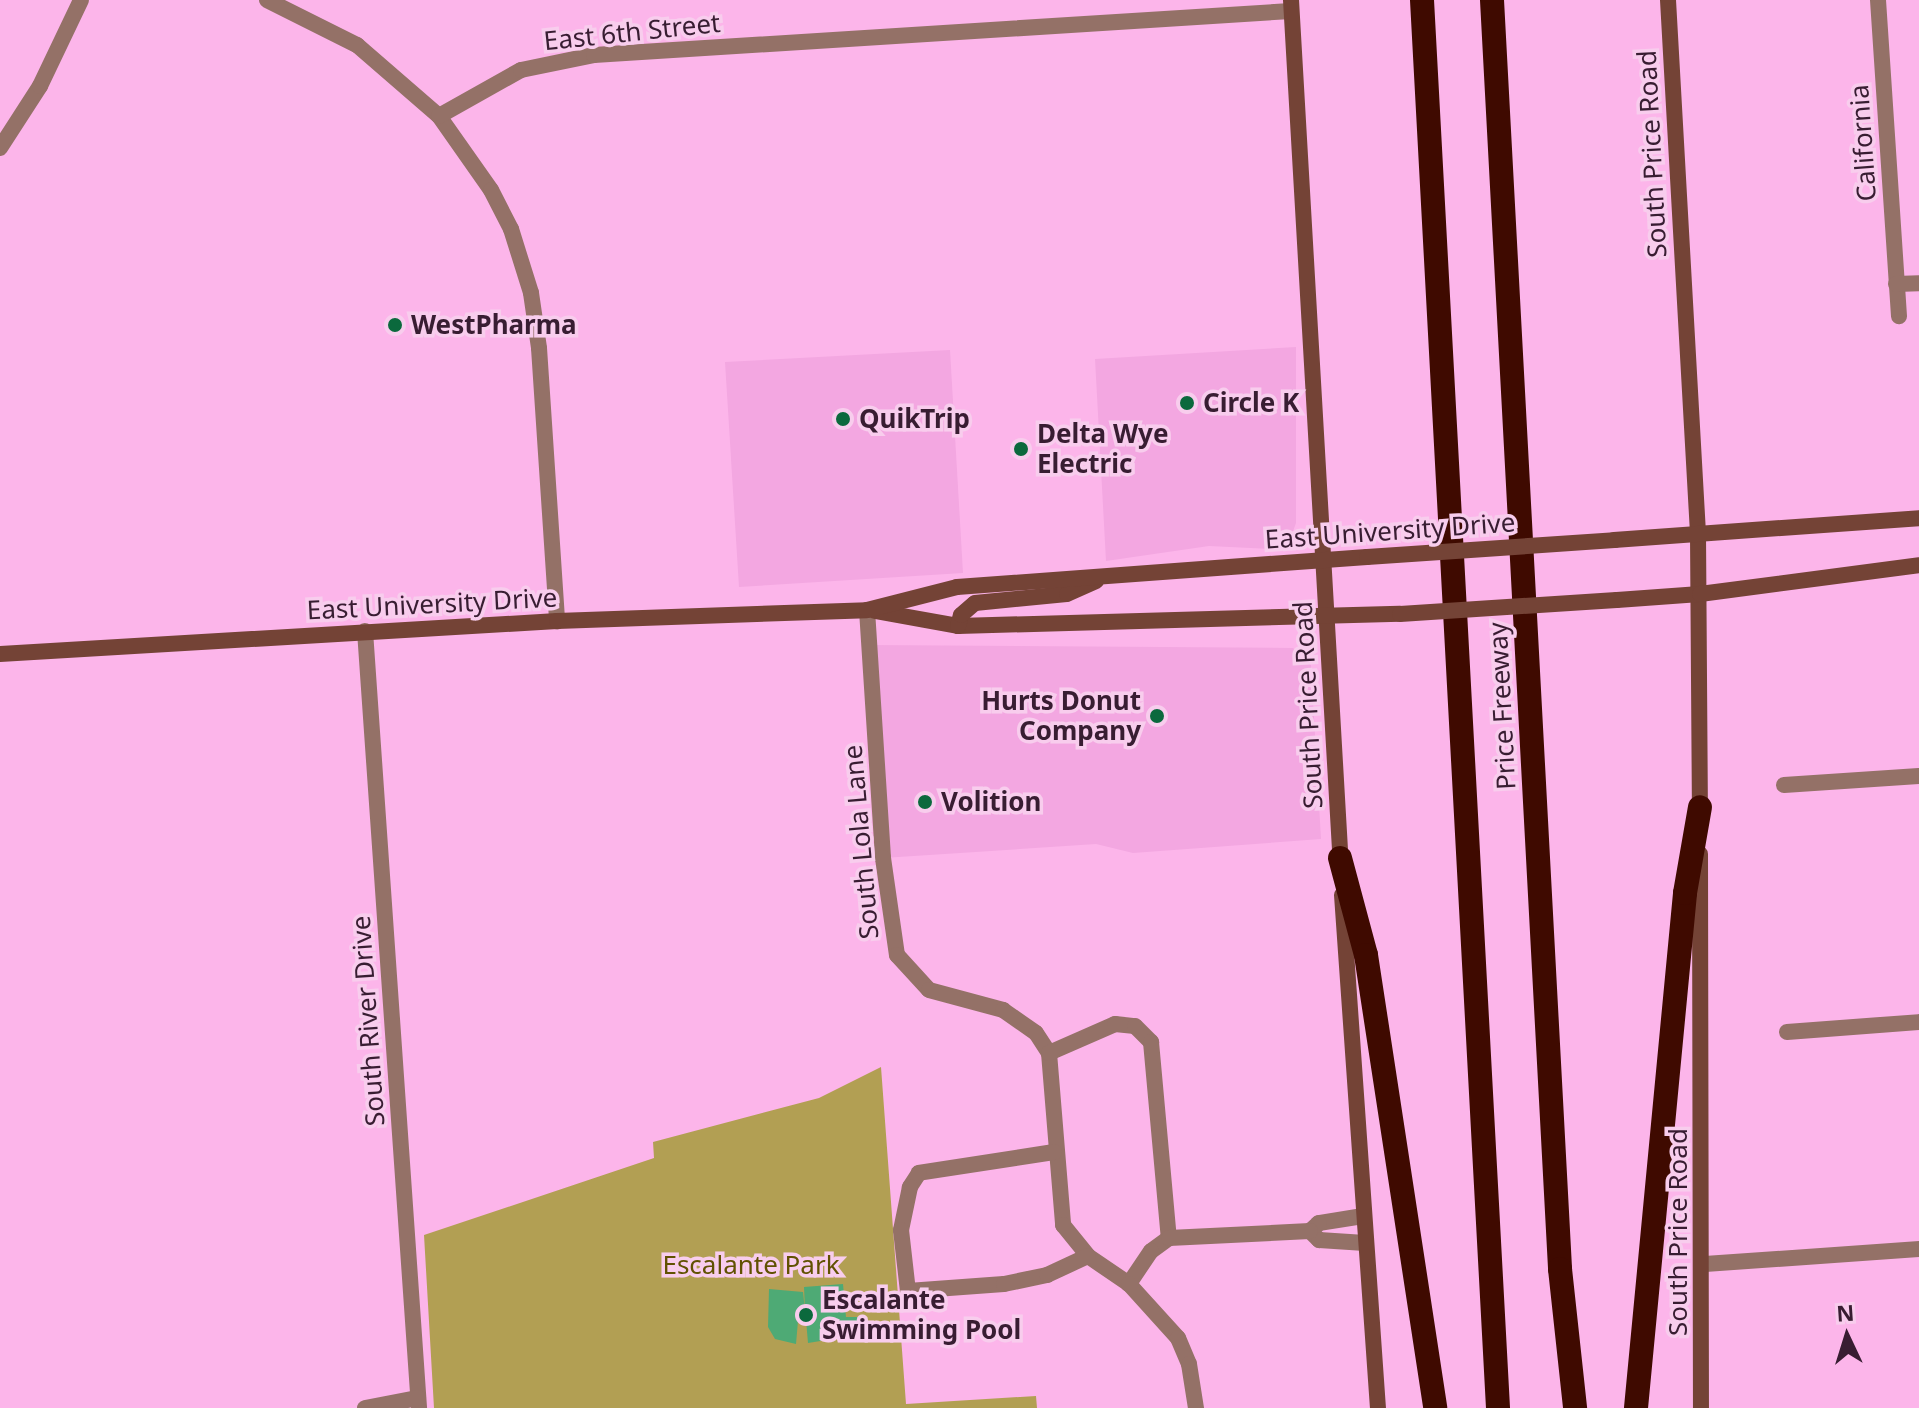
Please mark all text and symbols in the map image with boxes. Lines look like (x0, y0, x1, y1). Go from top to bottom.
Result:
street label: East 6th Street (542, 7, 722, 57)
street label: South Price Road (1631, 49, 1673, 259)
street label: California (1843, 83, 1883, 203)
place label: WestPharma (411, 309, 577, 341)
marker: WestPharma (386, 316, 404, 334)
place label: Circle K (1203, 387, 1299, 419)
marker: Circle K (1178, 394, 1196, 412)
place label: QuikTrip (859, 403, 970, 435)
marker: QuikTrip (834, 410, 852, 428)
place label: Delta Wye Electric (1037, 418, 1168, 480)
marker: Delta Wye Electric (1012, 440, 1030, 458)
street label: East University Drive (1264, 507, 1516, 555)
street label: East University Drive (306, 582, 558, 626)
street label: South Price Road (1287, 600, 1329, 810)
street label: Price Freeway (1482, 621, 1522, 791)
place label: Hurts Donut Company (981, 685, 1141, 746)
marker: Hurts Donut Company (1148, 707, 1166, 725)
street label: South Lola Lane (837, 744, 885, 940)
place label: Volition (941, 786, 1041, 818)
marker: Volition (916, 793, 934, 811)
street label: South River Drive (345, 915, 391, 1127)
street label: South Price Road (1662, 1128, 1694, 1336)
park label: Escalante Park (662, 1249, 840, 1281)
place label: Escalante Swimming Pool (822, 1284, 1021, 1346)
north arrow (1807, 1296, 1887, 1376)
text: N (1835, 1296, 1855, 1328)
marker: Escalante Swimming Pool (797, 1306, 815, 1324)

